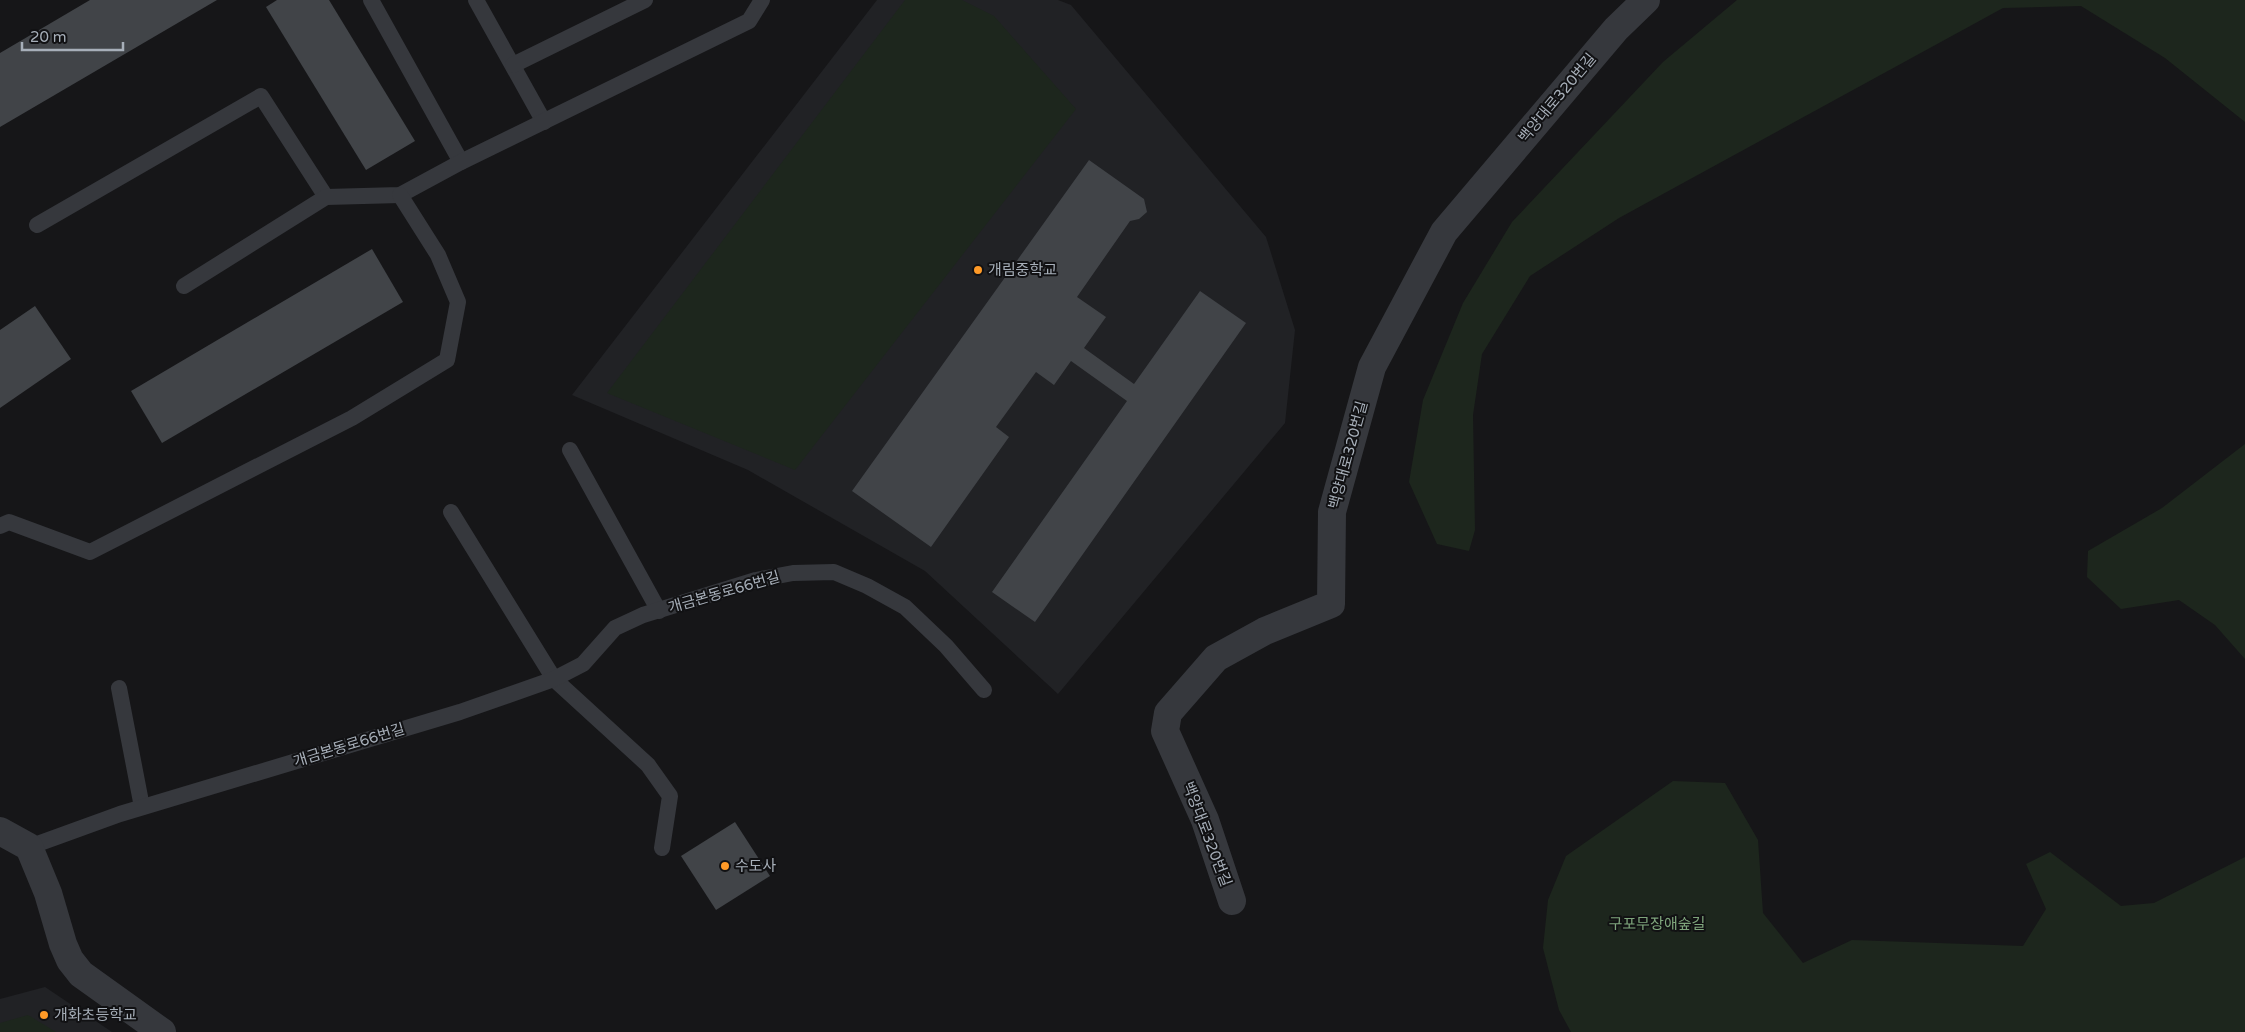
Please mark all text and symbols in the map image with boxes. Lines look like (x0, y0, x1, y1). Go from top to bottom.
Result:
scale bar (22, 20, 124, 52)
text: 20 m (30, 28, 67, 46)
street label: 백양대로320번길 (1514, 50, 1600, 146)
place label: 개림중학교 (988, 261, 1057, 279)
marker: 개림중학교 (972, 264, 984, 276)
street label: 백양대로320번길 (1325, 399, 1371, 511)
street label: 개금본동로66번길 (666, 567, 782, 617)
street label: 개금본동로66번길 (291, 720, 407, 770)
street label: 백양대로320번길 (1179, 779, 1235, 889)
place label: 수도사 (735, 857, 777, 875)
marker: 수도사 (719, 860, 731, 872)
park label: 구포무장애숲길 (1609, 915, 1705, 933)
place label: 개화초등학교 (54, 1006, 137, 1024)
marker: 개화초등학교 (38, 1009, 50, 1021)

